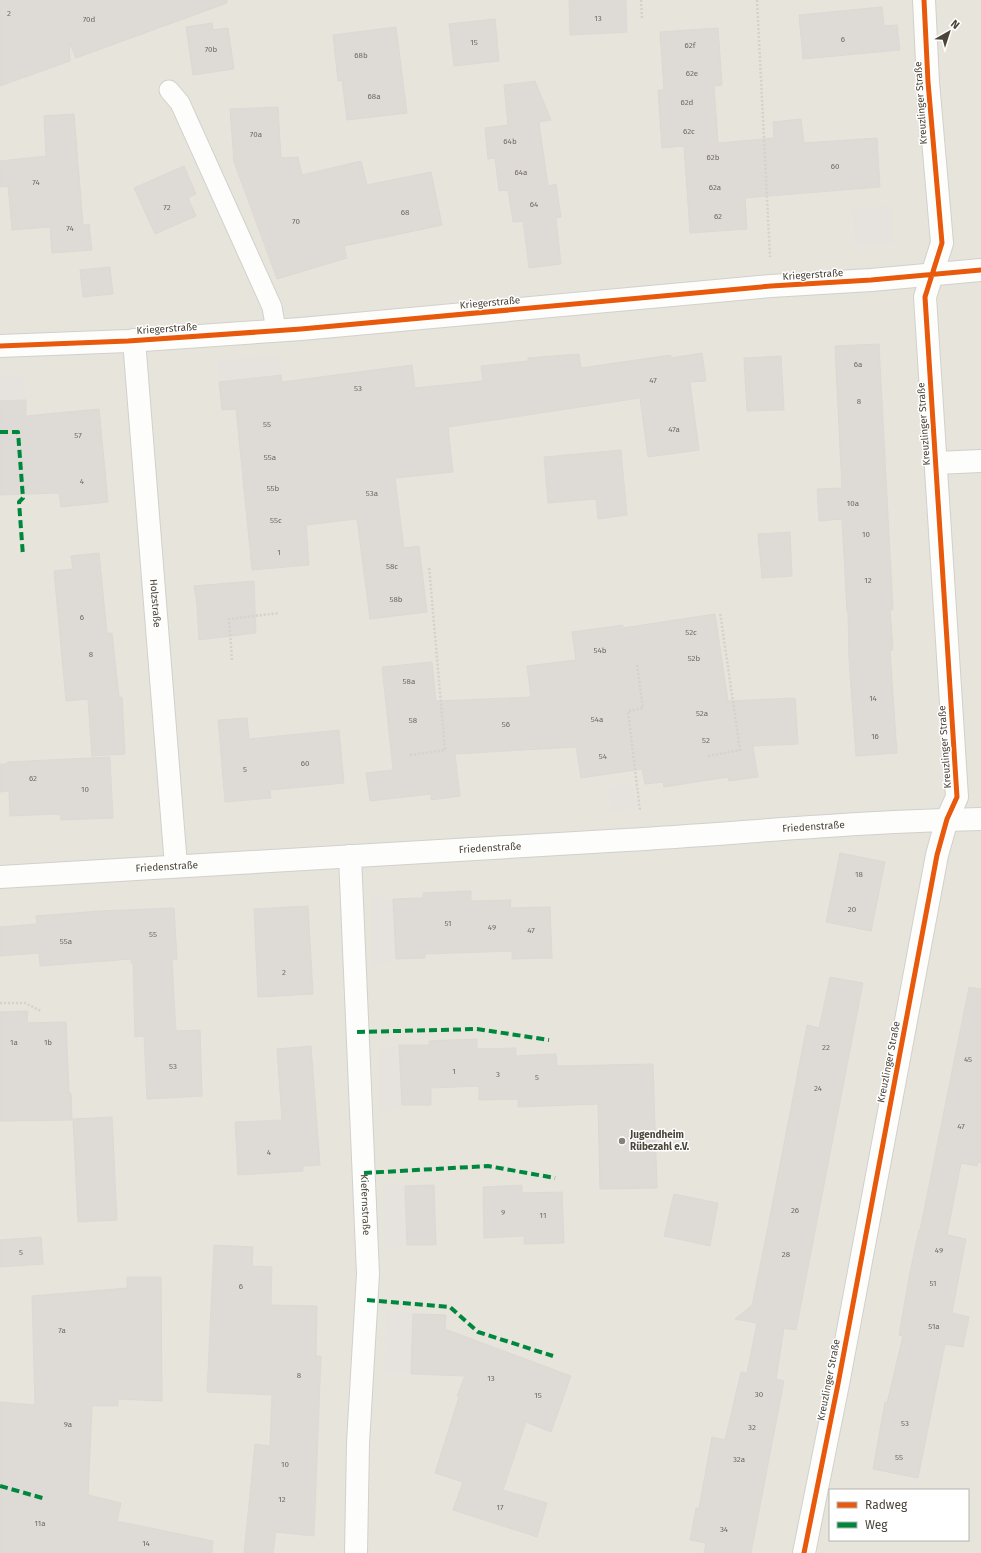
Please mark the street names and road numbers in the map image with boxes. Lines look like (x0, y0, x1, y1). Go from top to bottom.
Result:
street label: Kreuzlinger Straße (912, 61, 930, 145)
street label: Kriegerstraße (782, 267, 844, 283)
street label: Kriegerstraße (459, 294, 521, 312)
street label: Kriegerstraße (136, 321, 198, 337)
street label: Kreuzlinger Straße (915, 382, 933, 466)
street label: Holzstraße (147, 578, 163, 628)
street label: Kreuzlinger Straße (936, 705, 954, 789)
street label: Friedenstraße (782, 819, 845, 835)
street label: Friedenstraße (458, 840, 522, 856)
street label: Friedenstraße (135, 859, 198, 875)
street label: Kreuzlinger Straße (875, 1020, 903, 1104)
street label: Kiefernstraße (358, 1174, 372, 1236)
street label: Kreuzlinger Straße (815, 1338, 843, 1422)

